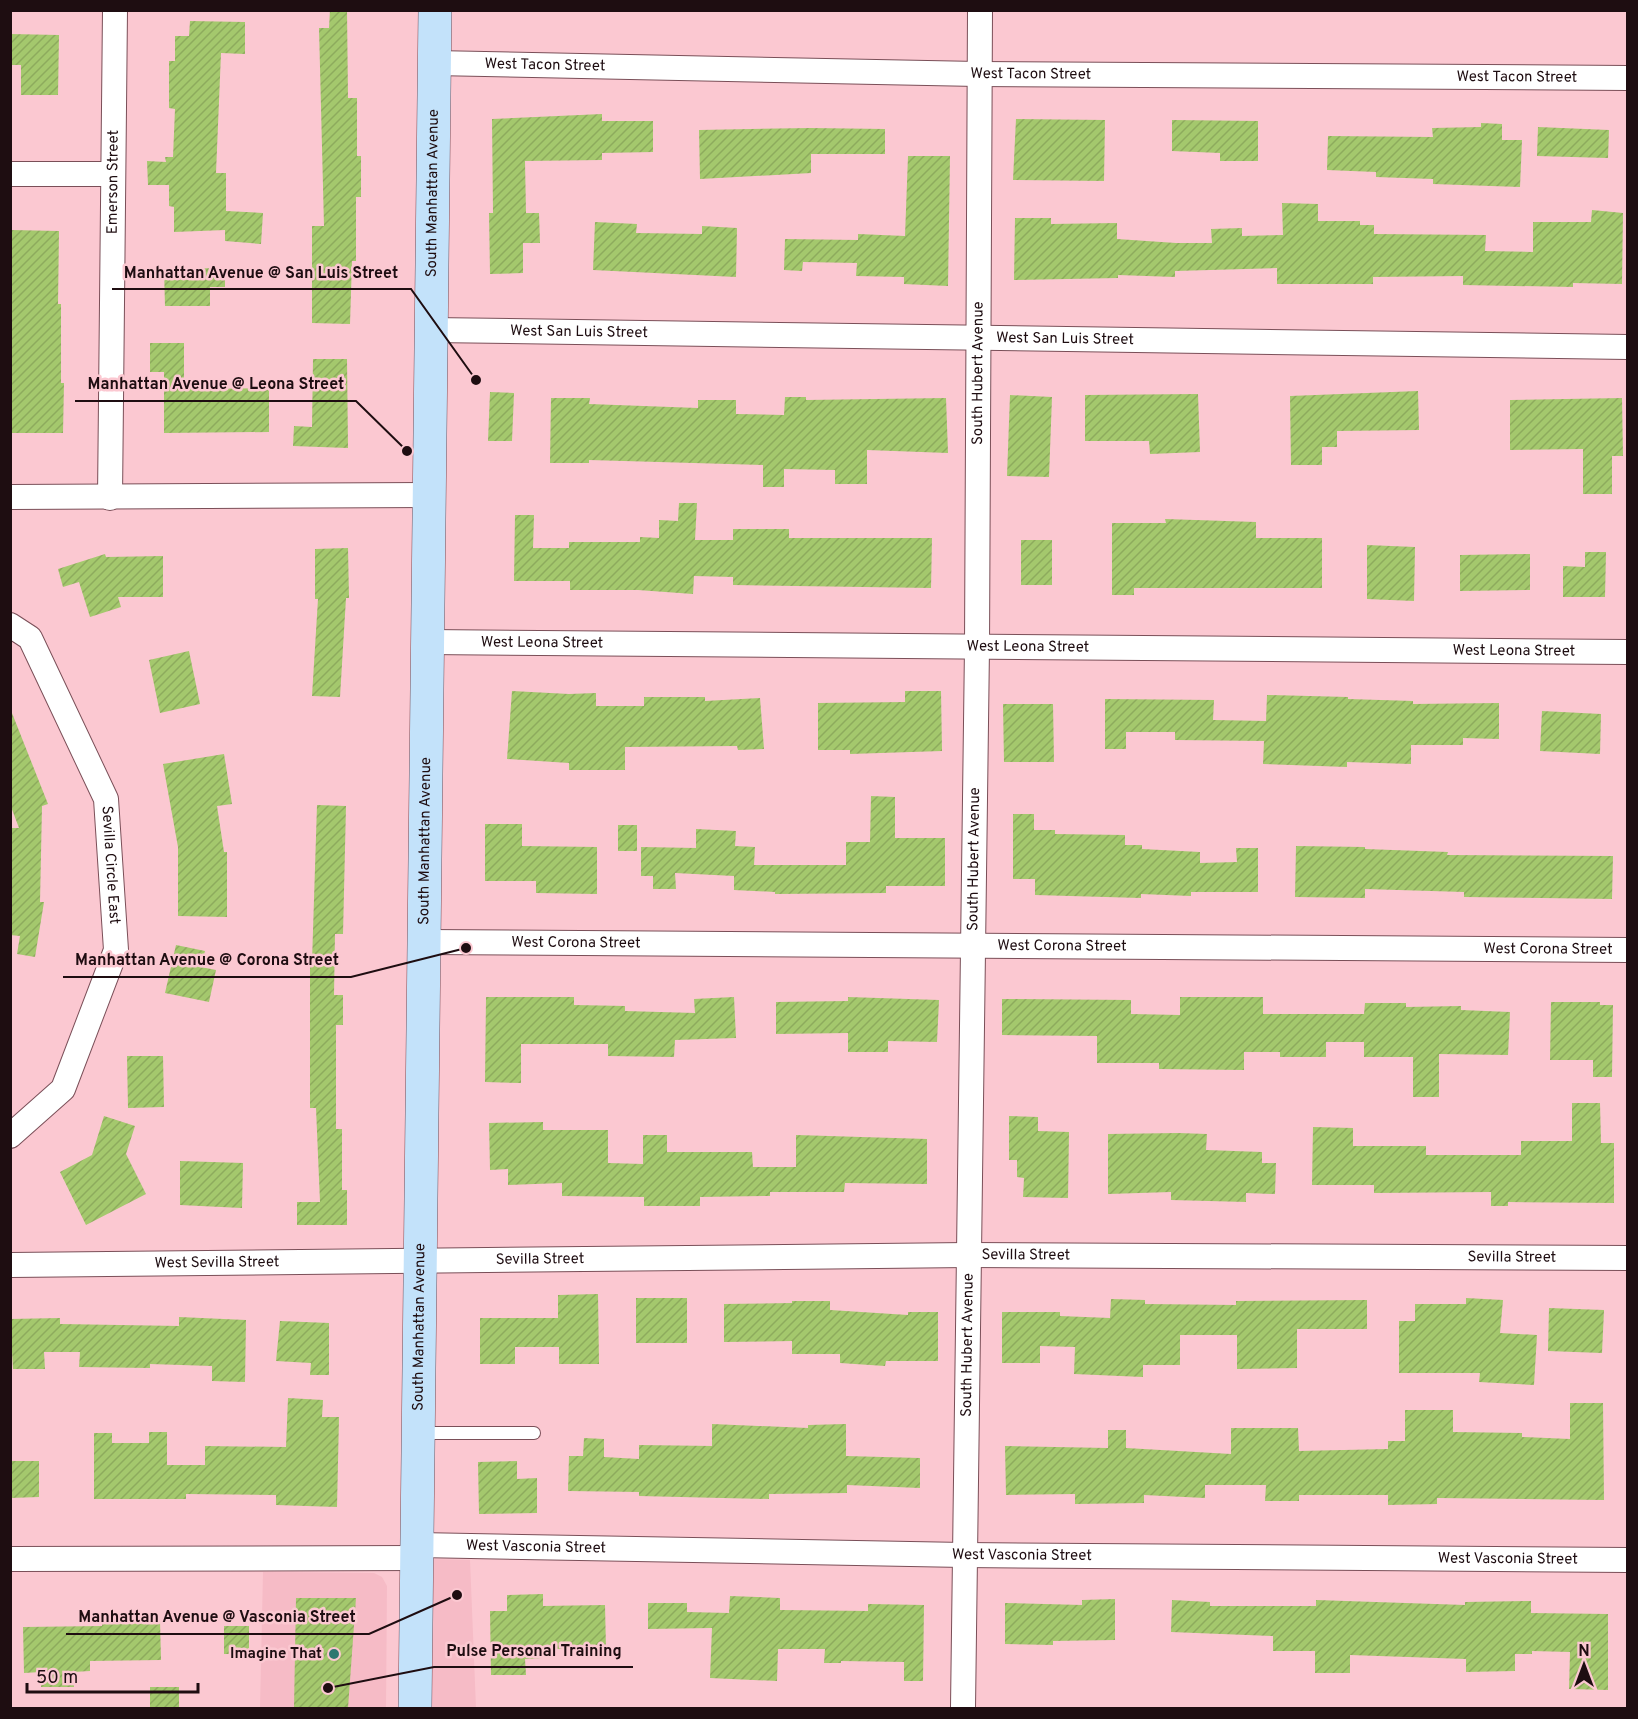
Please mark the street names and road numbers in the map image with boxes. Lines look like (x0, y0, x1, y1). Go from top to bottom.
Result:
street label: West Tacon Street (484, 55, 606, 76)
street label: West Tacon Street (970, 64, 1091, 84)
street label: West Tacon Street (1456, 67, 1577, 87)
street label: South Manhattan Avenue (422, 109, 443, 277)
street label: Emerson Street (103, 130, 123, 234)
street label: South Hubert Avenue (968, 301, 988, 445)
street label: West San Luis Street (510, 322, 648, 343)
street label: West San Luis Street (996, 329, 1134, 349)
street label: West Leona Street (481, 633, 603, 653)
street label: West Leona Street (967, 637, 1089, 657)
street label: West Leona Street (1453, 641, 1575, 661)
street label: South Manhattan Avenue (415, 757, 436, 925)
street label: South Hubert Avenue (964, 787, 985, 931)
street label: Sevilla Circle East (97, 805, 124, 925)
street label: West Corona Street (511, 933, 641, 953)
street label: West Corona Street (997, 936, 1127, 956)
street label: West Corona Street (1483, 940, 1613, 959)
street label: South Manhattan Avenue (409, 1243, 430, 1411)
street label: Sevilla Street (982, 1246, 1070, 1265)
street label: Sevilla Street (1468, 1248, 1556, 1267)
street label: Sevilla Street (496, 1250, 584, 1269)
street label: West Sevilla Street (154, 1253, 280, 1273)
street label: South Hubert Avenue (957, 1273, 978, 1417)
street label: West Vasconia Street (466, 1536, 606, 1558)
street label: West Vasconia Street (952, 1545, 1092, 1565)
street label: West Vasconia Street (1438, 1549, 1578, 1569)

